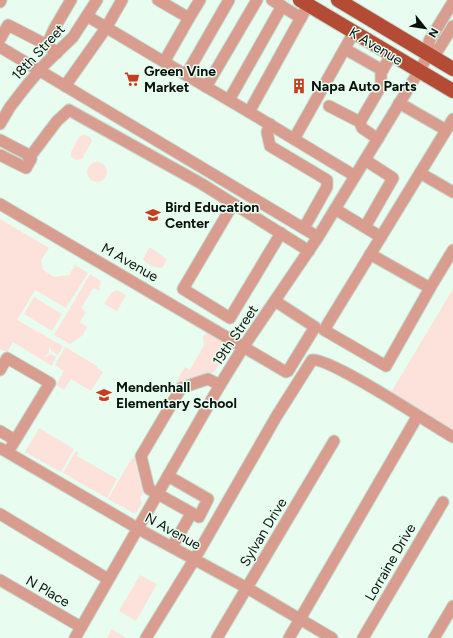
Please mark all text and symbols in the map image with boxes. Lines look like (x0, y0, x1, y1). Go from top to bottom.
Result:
north arrow (405, 8, 445, 48)
street label: 18th Street (8, 21, 69, 84)
street label: K Avenue (346, 24, 406, 69)
text: N (425, 26, 441, 40)
place label: Green Vine Market (144, 63, 216, 96)
supermarket icon: Green Vine Market (123, 70, 141, 88)
building icon: Napa Auto Parts (290, 77, 308, 95)
place label: Napa Auto Parts (311, 78, 417, 95)
place label: Bird Education Center (165, 199, 259, 232)
school or university icon: Bird Education Center (144, 206, 162, 224)
street label: M Avenue (98, 239, 161, 286)
street label: 19th Street (209, 302, 262, 369)
place label: Mendenhall Elementary School (116, 379, 237, 412)
school or university icon: Mendenhall Elementary School (95, 386, 113, 404)
street label: Sylvan Drive (236, 495, 291, 570)
street label: N Avenue (142, 509, 204, 554)
street label: Lorraine Drive (361, 520, 420, 604)
street label: N Place (23, 572, 73, 611)

